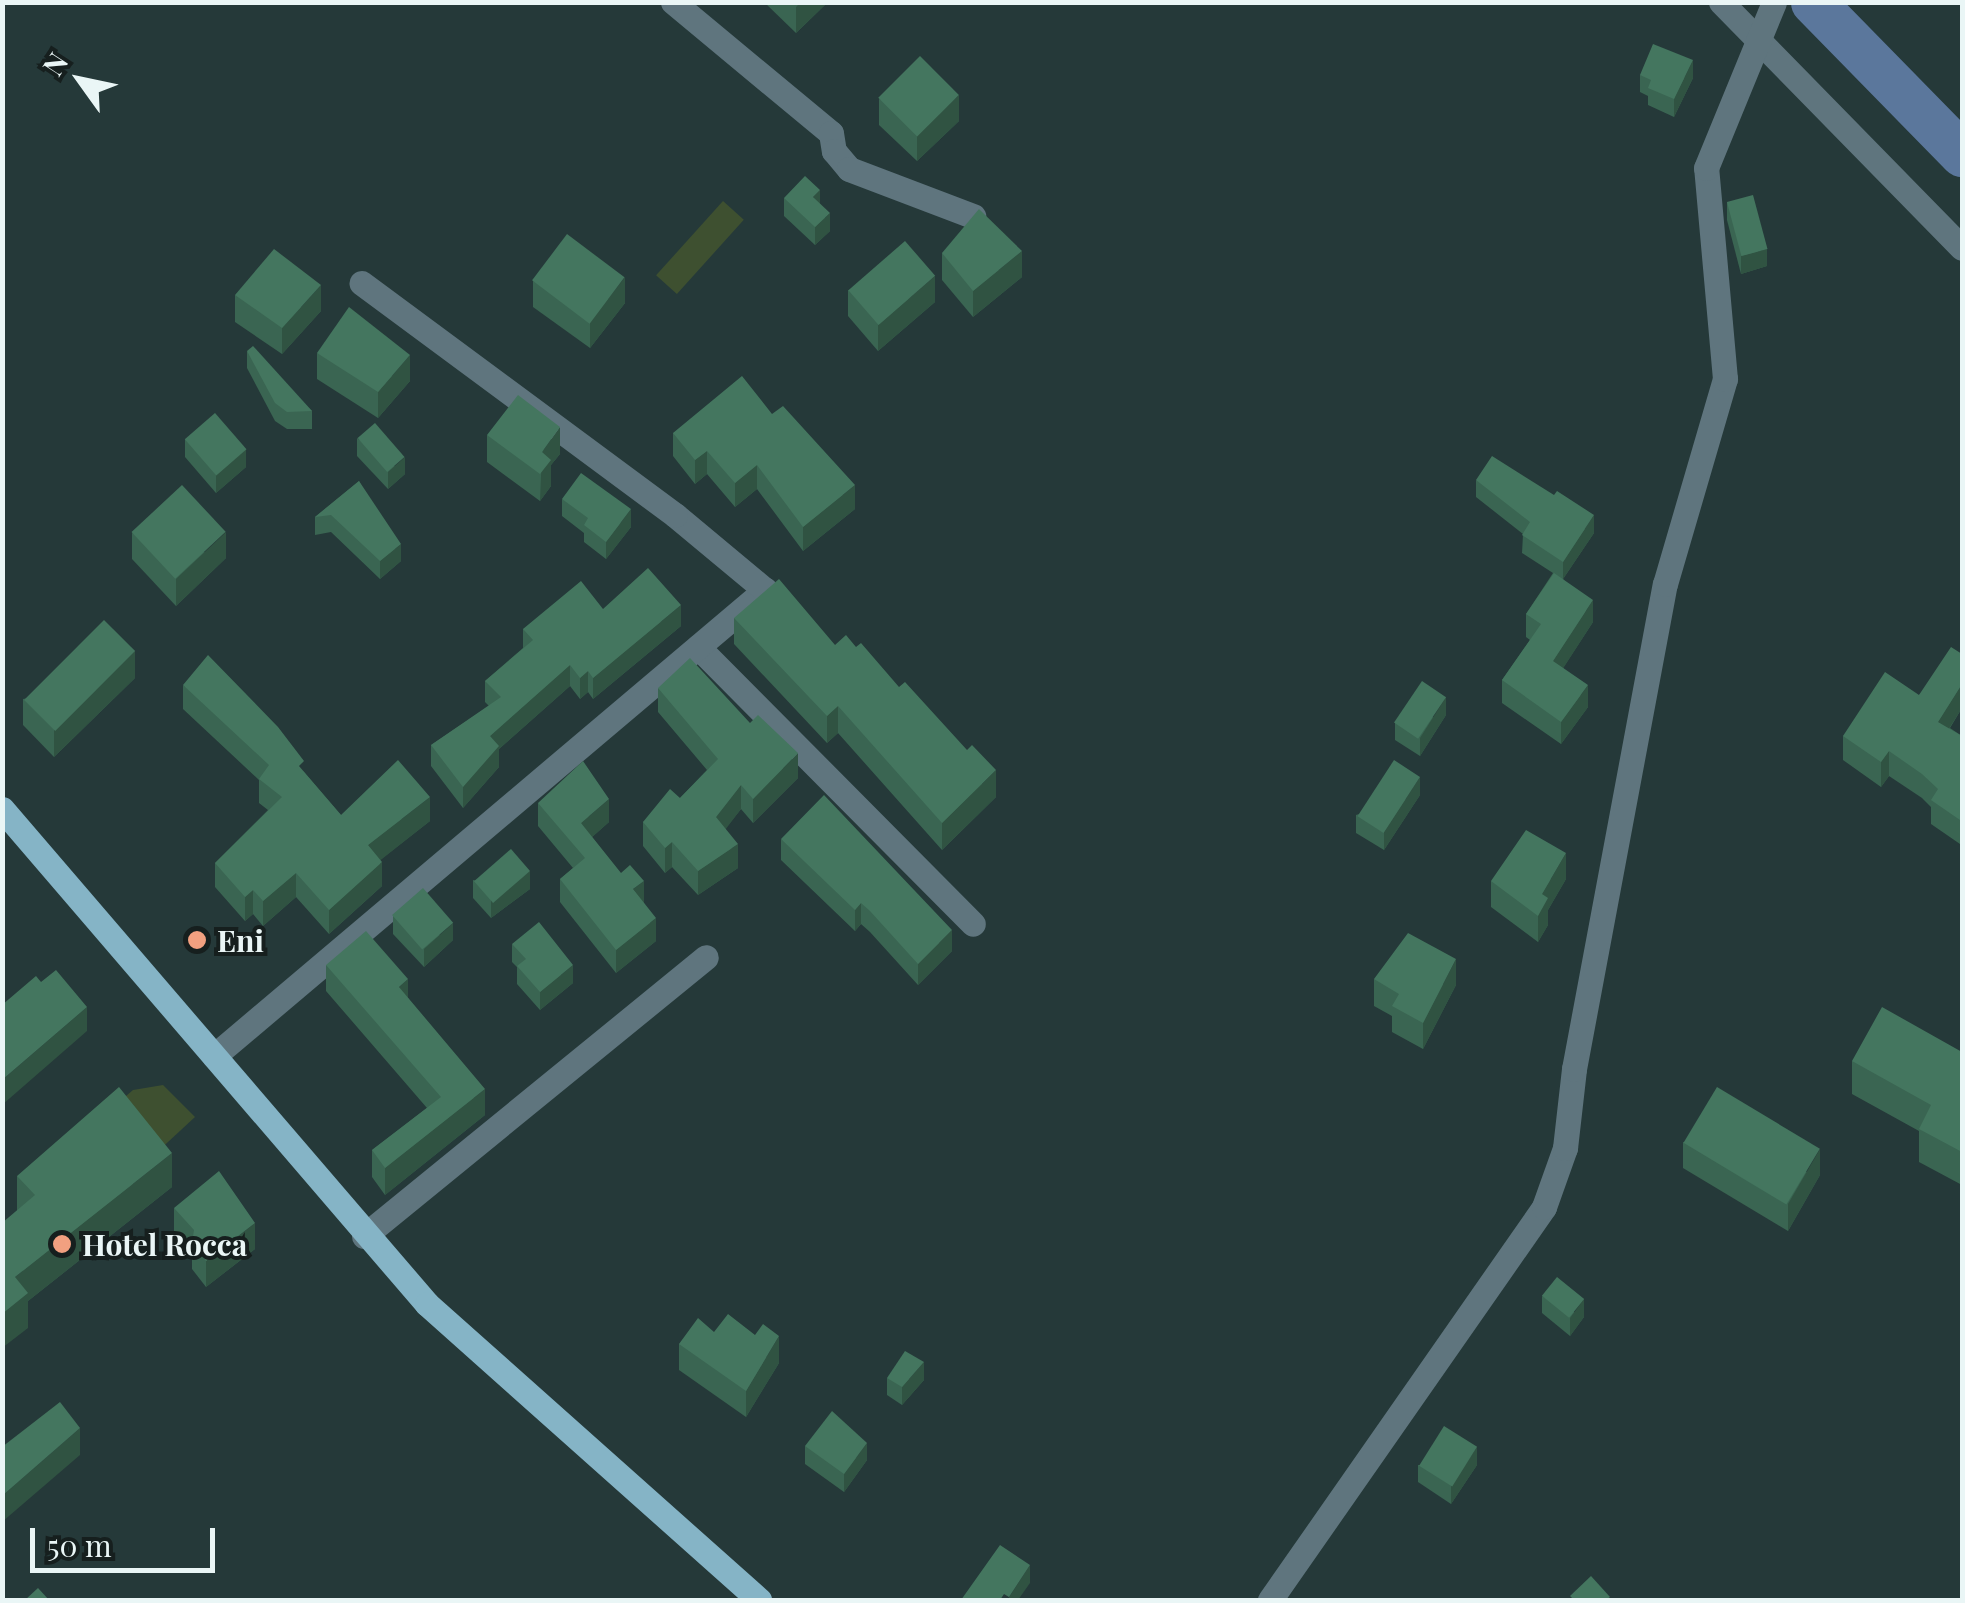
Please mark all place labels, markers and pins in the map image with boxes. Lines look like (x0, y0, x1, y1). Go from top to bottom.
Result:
place label: Eni (217, 922, 264, 958)
marker: Eni (186, 929, 208, 951)
place label: Hotel Rocca (82, 1226, 247, 1262)
marker: Hotel Rocca (51, 1233, 73, 1255)

